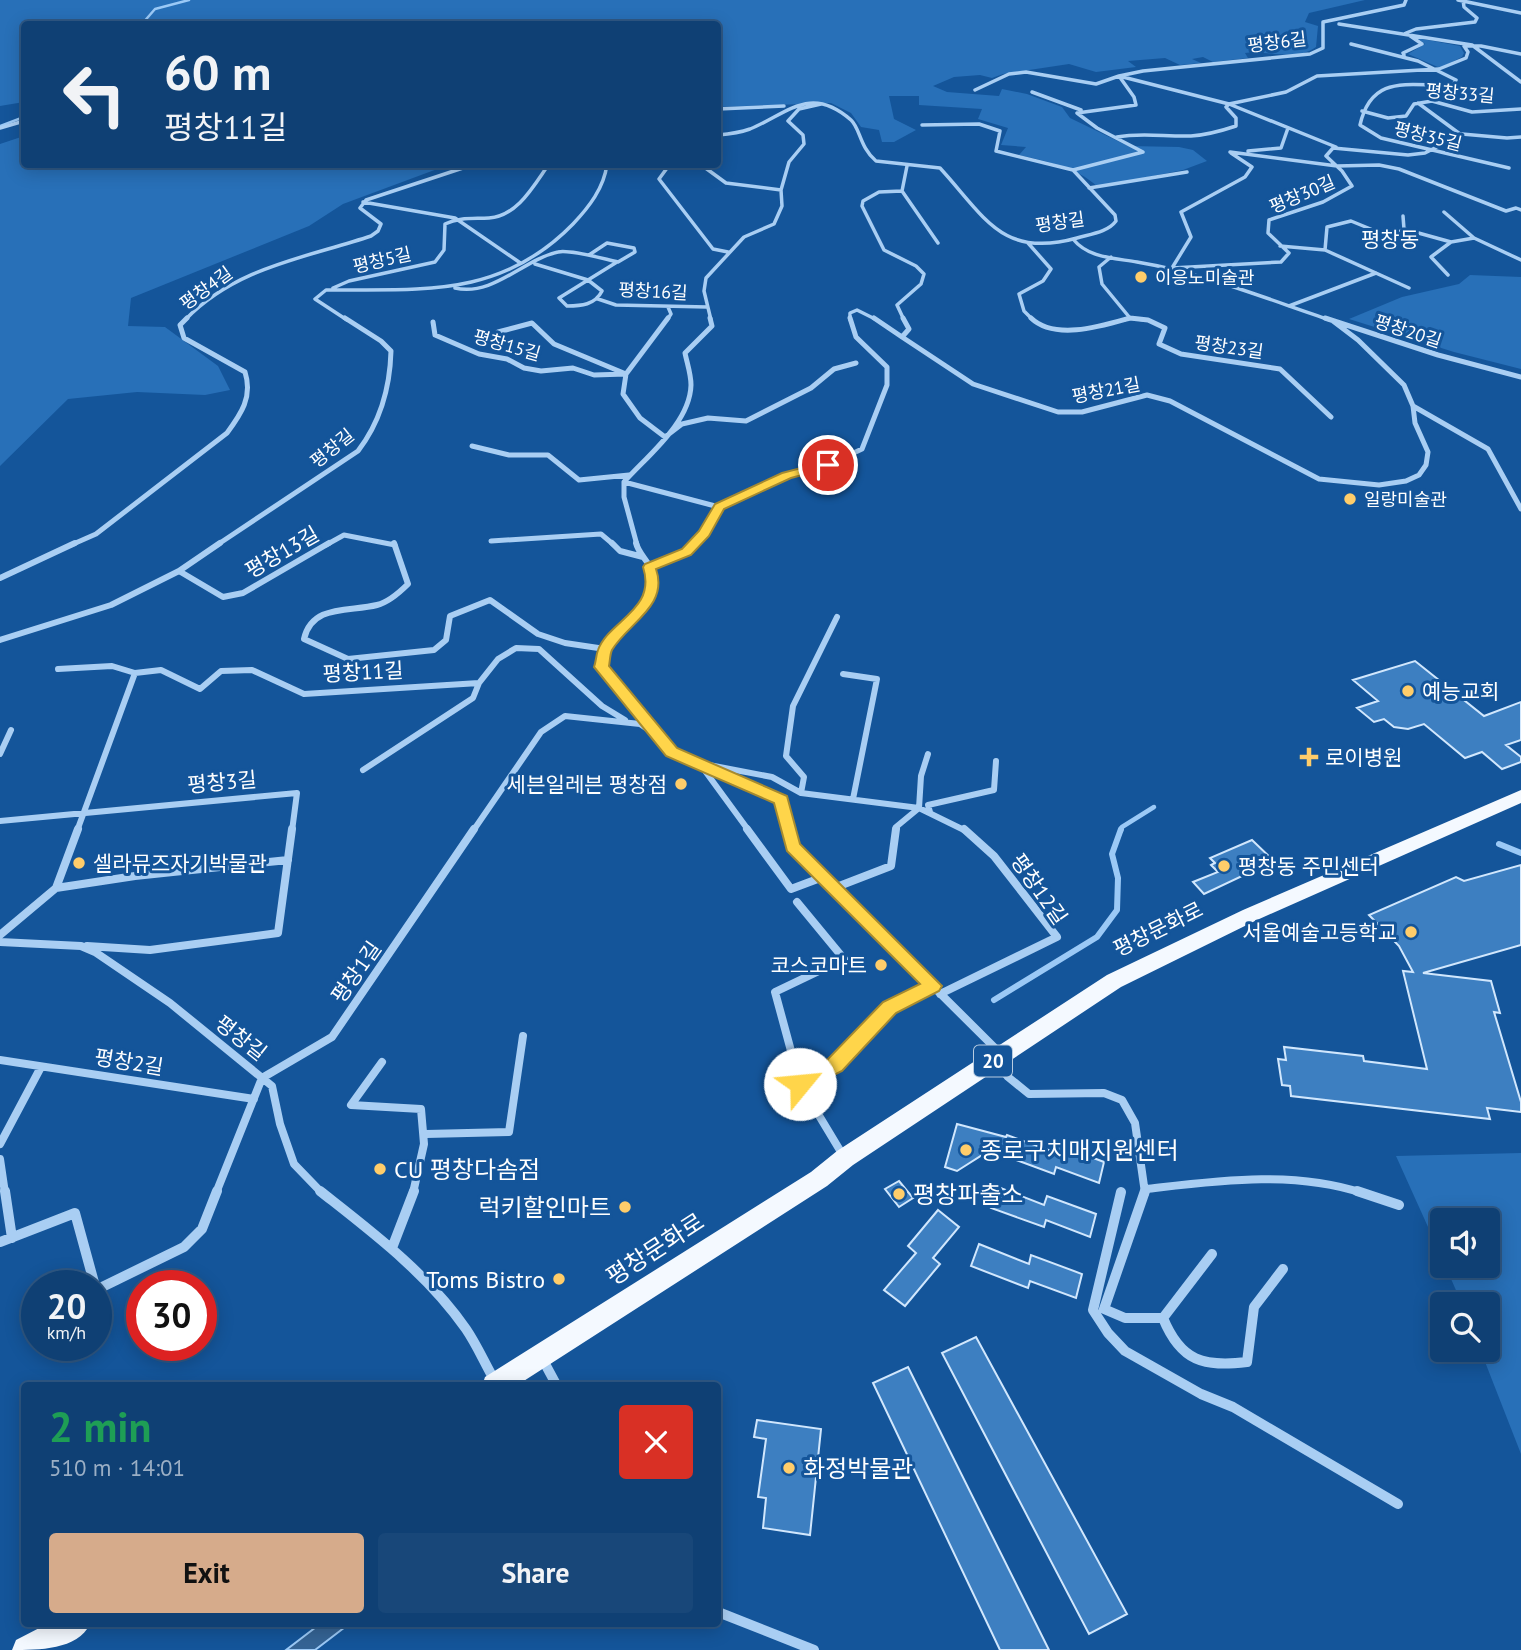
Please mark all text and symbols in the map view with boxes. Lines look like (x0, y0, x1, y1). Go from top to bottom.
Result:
street label: 평창6길 (1246, 27, 1308, 57)
text: 60 m (164, 40, 271, 104)
icon: left (49, 49, 140, 140)
street label: 평창33길 (1424, 79, 1496, 107)
text: 평창11길 (164, 106, 287, 148)
street label: 평창35길 (1392, 116, 1464, 156)
street label: 평창30길 (1266, 170, 1338, 218)
street label: 평창길 (1034, 207, 1086, 237)
district label: 평창동 (1361, 226, 1419, 253)
street label: 평창5길 (350, 242, 414, 278)
street label: 평창4길 (175, 261, 237, 315)
place label: 이응노미술관 (1155, 266, 1255, 289)
marker: 이응노미술관 (1133, 269, 1149, 285)
street label: 평창16길 (618, 278, 688, 304)
street label: 평창20길 (1371, 309, 1445, 353)
street label: 평창15길 (471, 324, 543, 366)
street label: 평창23길 (1193, 331, 1265, 363)
street label: 평창21길 (1070, 372, 1142, 408)
street label: 평창길 (305, 423, 359, 473)
pin (798, 435, 858, 495)
icon: arrive (809, 446, 847, 484)
place label: 일랑미술관 (1364, 488, 1447, 511)
marker: 일랑미술관 (1342, 491, 1358, 507)
street label: 평창13길 (240, 520, 324, 584)
street label: 평창11길 (322, 656, 404, 688)
place label: 예능교회 (1422, 678, 1499, 705)
marker: 예능교회 (1400, 683, 1416, 699)
place label: 로이병원 (1325, 744, 1402, 771)
marker: 로이병원 (1299, 747, 1319, 767)
street label: 평창3길 (186, 766, 258, 798)
place label: 세븐일레븐 평창점 (507, 771, 667, 798)
marker: 세븐일레븐 평창점 (673, 776, 689, 792)
street label: 평창12길 (1005, 848, 1073, 930)
place label: 셀라뮤즈자기박물관 (93, 850, 267, 877)
place label: 평창동 주민센터 (1238, 853, 1379, 880)
marker: 셀라뮤즈자기박물관 (71, 855, 87, 871)
marker: 평창동 주민센터 (1216, 858, 1232, 874)
street label: 평창문화로 (1109, 896, 1207, 962)
place label: 서울예술고등학교 (1242, 919, 1397, 946)
marker: 서울예술고등학교 (1403, 924, 1419, 940)
street label: 평창1길 (325, 936, 387, 1008)
place label: 코스코마트 (770, 952, 867, 979)
marker: 코스코마트 (873, 957, 889, 973)
street label: 평창길 (210, 1010, 272, 1066)
street label: 평창2길 (93, 1043, 165, 1081)
road number: 20 (974, 1046, 1012, 1077)
position arrow (763, 1047, 837, 1121)
place label: 종로구치매지원센터 (980, 1135, 1179, 1166)
marker: 종로구치매지원센터 (958, 1142, 974, 1158)
place label: CU 평창다솜점 (394, 1154, 540, 1185)
marker: CU 평창다솜점 (372, 1161, 388, 1177)
place label: 평창파출소 (913, 1179, 1023, 1210)
marker: 평창파출소 (891, 1186, 907, 1202)
place label: 럭키할인마트 (479, 1192, 611, 1223)
marker: 럭키할인마트 (617, 1199, 633, 1215)
street label: 평창문화로 (600, 1206, 710, 1292)
map controls (1430, 1208, 1500, 1362)
button: sound (1430, 1208, 1500, 1278)
place label: Toms Bistro (426, 1264, 545, 1295)
speed limit sign: 30 (126, 1270, 217, 1361)
marker: Toms Bistro (551, 1271, 567, 1287)
text: 20 (47, 1283, 86, 1329)
button: search (1430, 1292, 1500, 1362)
text: km/h (47, 1321, 86, 1344)
text: 2 min (49, 1399, 151, 1454)
button: close (619, 1405, 693, 1479)
text: 510 m · 14:01 (49, 1453, 185, 1482)
place label: 화정박물관 (803, 1453, 913, 1484)
marker: 화정박물관 (781, 1460, 797, 1476)
button: Exit (49, 1533, 364, 1613)
button: Share (378, 1533, 693, 1613)

